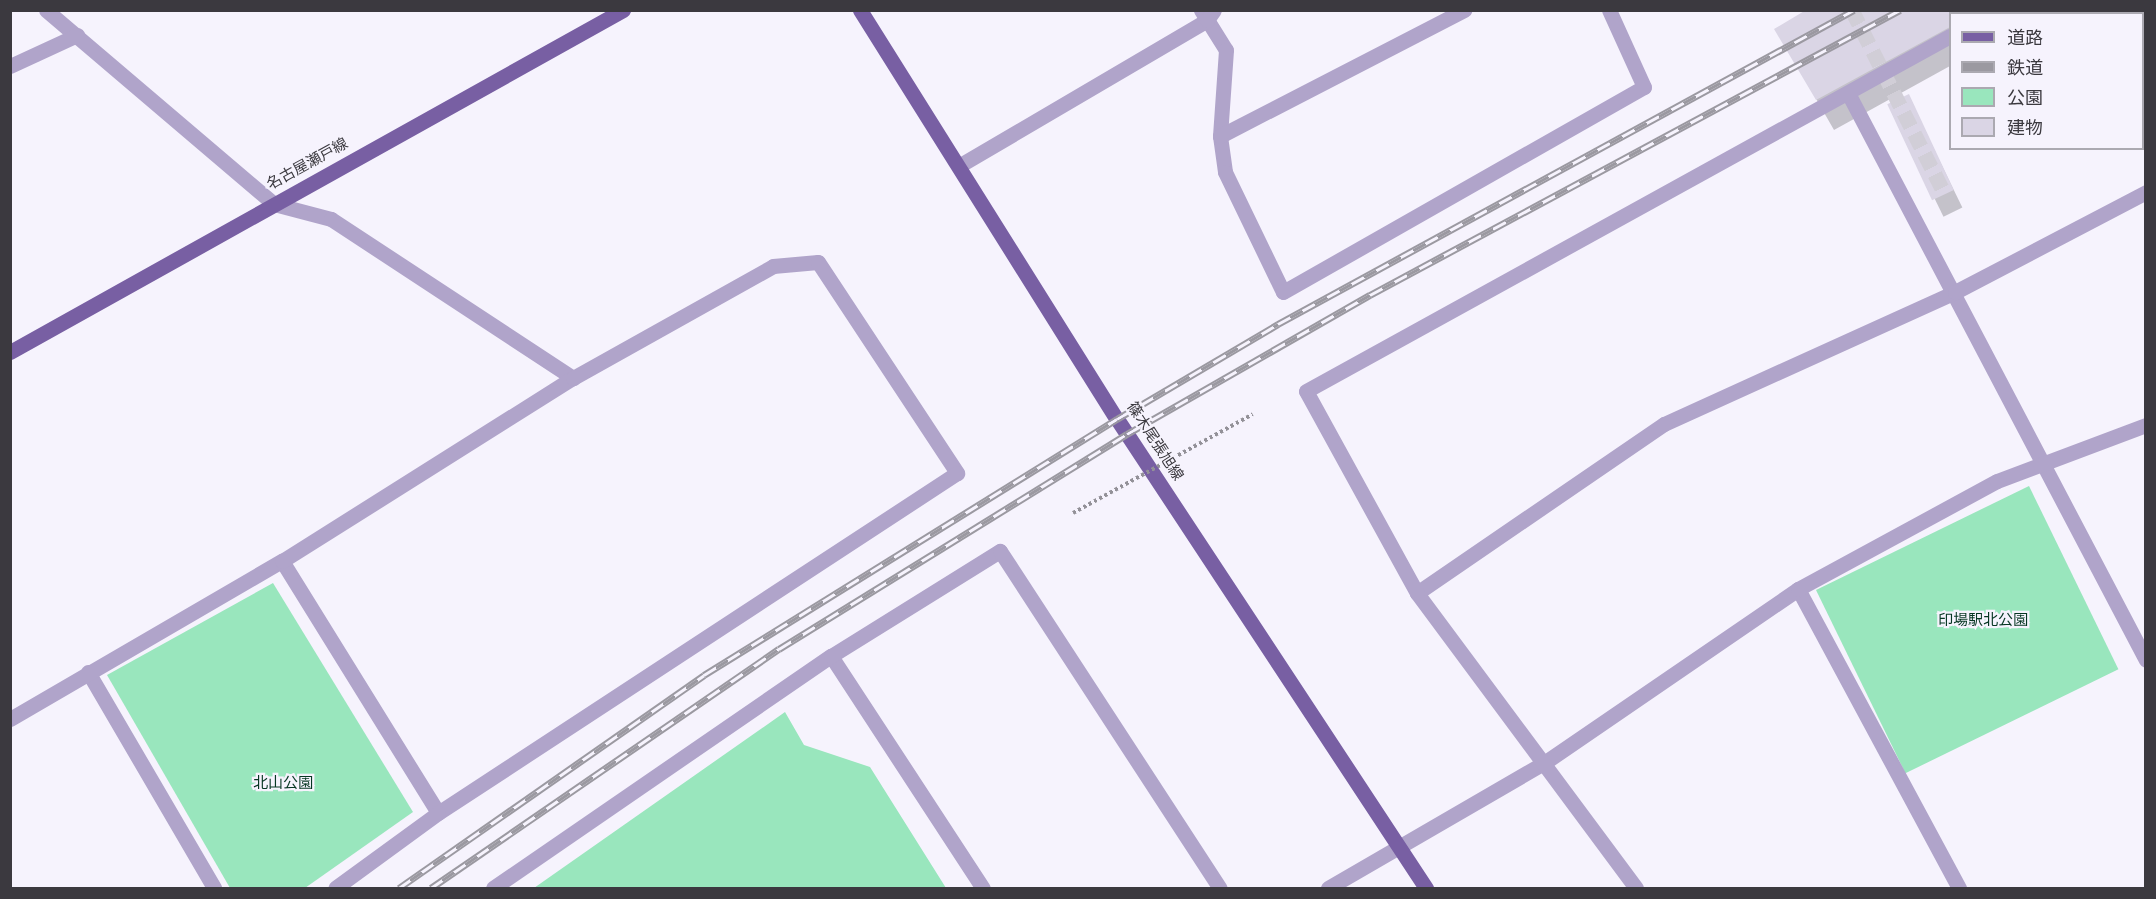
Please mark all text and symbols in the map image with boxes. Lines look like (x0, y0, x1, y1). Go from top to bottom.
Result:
legend (1949, 12, 2144, 150)
text: 道路 (2007, 28, 2043, 51)
text: 鉄道 (2007, 58, 2043, 81)
text: 公園 (2007, 88, 2043, 111)
text: 建物 (2007, 118, 2043, 141)
street label: 名古屋瀬戸線 (264, 135, 352, 195)
street label: 篠木尾張旭線 (1122, 399, 1186, 485)
park label: 印場駅北公園 (1938, 613, 2028, 631)
park label: 北山公園 (253, 776, 313, 794)

